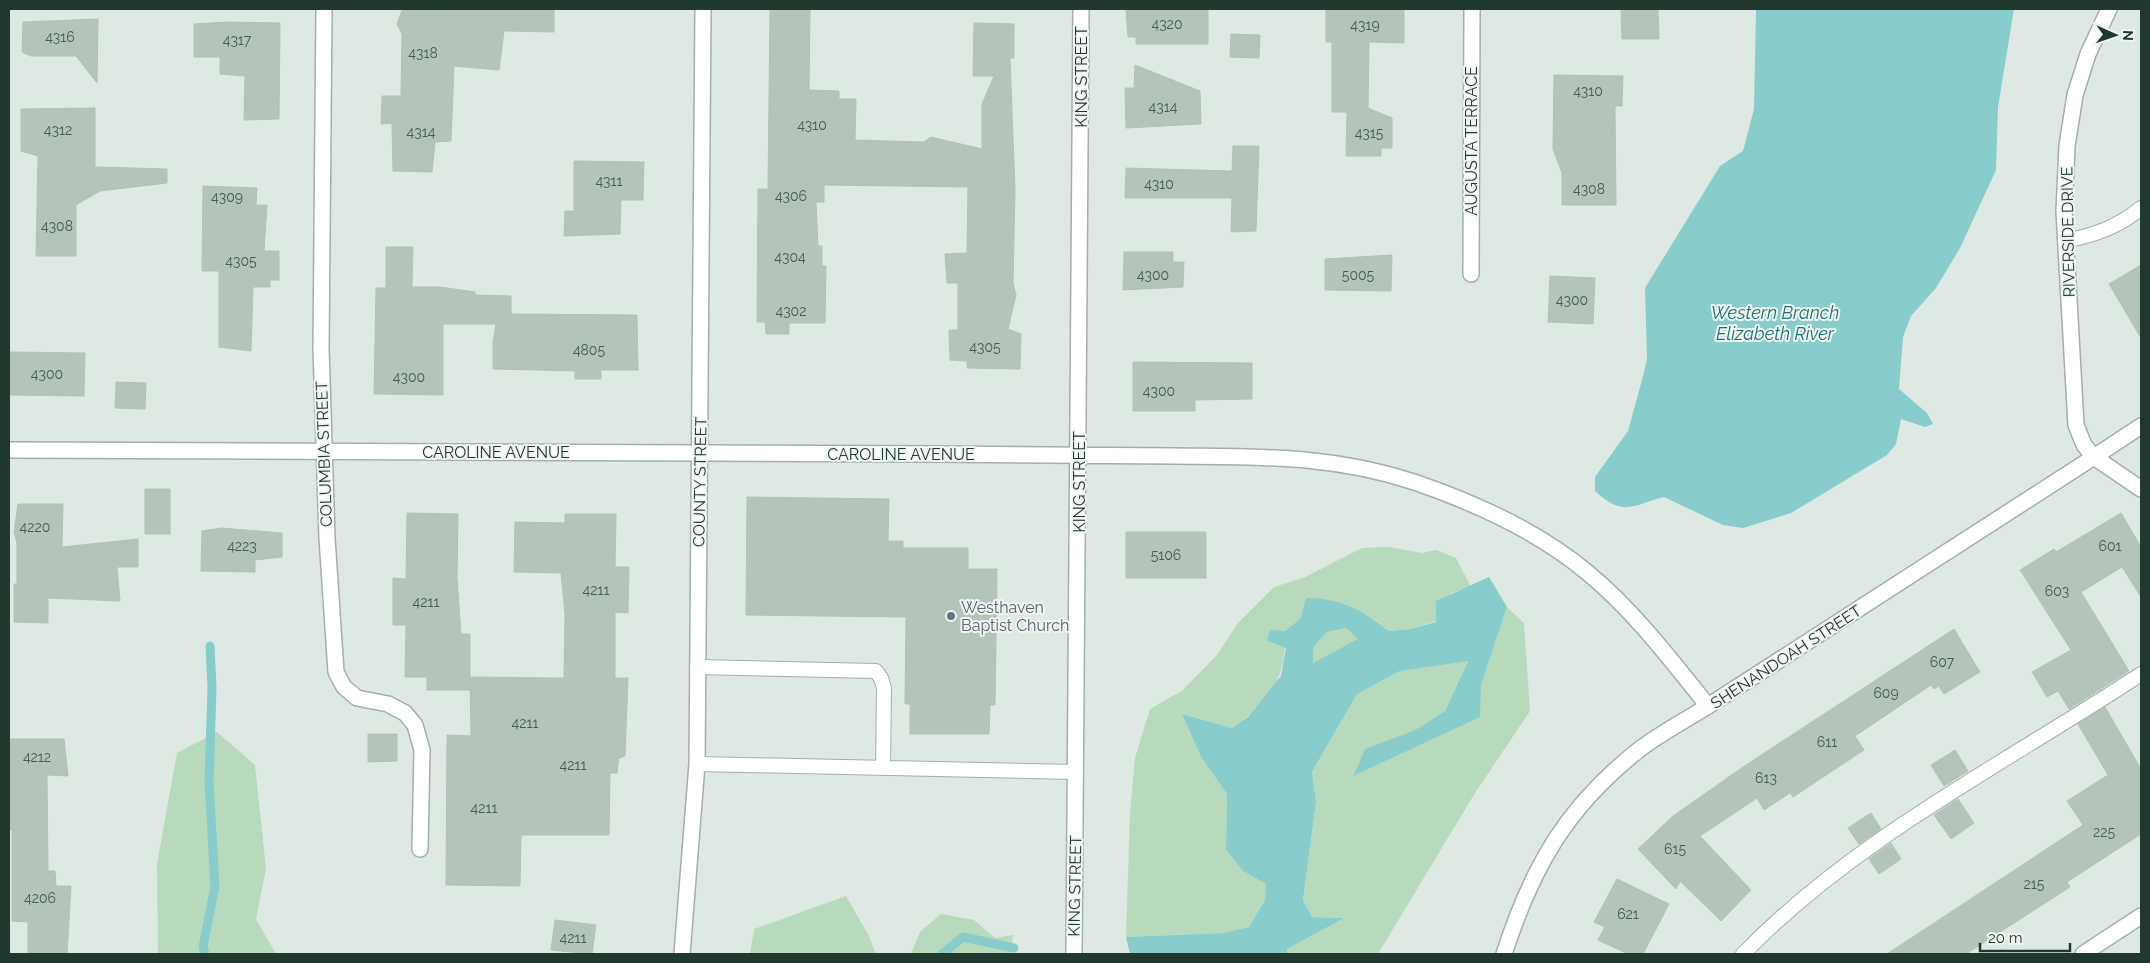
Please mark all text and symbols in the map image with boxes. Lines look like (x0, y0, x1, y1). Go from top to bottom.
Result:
north arrow (2090, 10, 2140, 60)
house number: 4320 (1152, 16, 1182, 32)
house number: 4319 (1350, 17, 1380, 33)
street label: KING STREET (1072, 26, 1091, 128)
house number: 4316 (45, 29, 75, 45)
text: N (2120, 30, 2136, 41)
house number: 4317 (223, 32, 252, 48)
house number: 4318 (408, 45, 438, 61)
street label: AUGUSTA TERRACE (1462, 66, 1481, 216)
house number: 4310 (1573, 83, 1603, 99)
house number: 4314 (1149, 99, 1178, 115)
house number: 4310 (797, 117, 827, 133)
house number: 4312 (44, 122, 72, 138)
house number: 4314 (407, 124, 436, 140)
house number: 4315 (1355, 125, 1384, 141)
street label: RIVERSIDE DRIVE (2057, 166, 2079, 298)
house number: 4311 (595, 173, 623, 189)
house number: 4310 (1144, 176, 1174, 192)
house number: 4308 (1573, 181, 1605, 197)
house number: 4306 (775, 188, 807, 204)
house number: 4309 (211, 189, 243, 205)
house number: 4308 (41, 218, 73, 234)
house number: 4304 (774, 249, 806, 265)
house number: 4305 (225, 253, 257, 269)
house number: 4300 (1137, 267, 1169, 283)
house number: 5005 (1342, 267, 1375, 283)
house number: 4300 (1556, 292, 1588, 308)
water label: Western Branch Elizabeth River (1711, 302, 1839, 344)
house number: 4302 (776, 303, 806, 319)
house number: 4305 (969, 339, 1001, 355)
house number: 4805 (573, 342, 605, 358)
house number: 4300 (31, 366, 63, 382)
house number: 4300 (393, 369, 425, 385)
street label: COLUMBIA STREET (312, 380, 336, 527)
house number: 4300 (1143, 383, 1175, 399)
street label: COUNTY STREET (689, 417, 711, 547)
street label: KING STREET (1070, 431, 1089, 533)
street label: CAROLINE AVENUE (422, 443, 570, 462)
street label: CAROLINE AVENUE (827, 445, 975, 464)
house number: 4220 (20, 519, 50, 535)
house number: 4223 (227, 538, 257, 554)
house number: 601 (2098, 538, 2122, 554)
house number: 5106 (1151, 547, 1181, 563)
house number: 4211 (583, 582, 609, 598)
house number: 603 (2045, 583, 2069, 599)
house number: 4211 (413, 594, 439, 610)
place label: Westhaven Baptist Church (961, 598, 1069, 635)
street label: SHENANDOAH STREET (1707, 601, 1865, 713)
marker: Westhaven Baptist Church (945, 610, 957, 622)
house number: 607 (1930, 654, 1955, 670)
house number: 609 (1873, 685, 1899, 701)
house number: 4211 (512, 715, 538, 731)
house number: 611 (1817, 734, 1837, 750)
house number: 4212 (23, 749, 51, 765)
house number: 4211 (560, 757, 586, 773)
house number: 613 (1755, 770, 1777, 786)
house number: 4211 (471, 800, 497, 816)
house number: 225 (2093, 824, 2115, 840)
street label: KING STREET (1065, 835, 1085, 937)
house number: 615 (1664, 841, 1686, 857)
house number: 215 (2024, 876, 2045, 892)
house number: 4206 (24, 890, 56, 906)
house number: 621 (1617, 906, 1639, 922)
scale bar (1980, 920, 2070, 952)
text: 20 m (1988, 929, 2023, 947)
house number: 4211 (560, 930, 586, 946)

